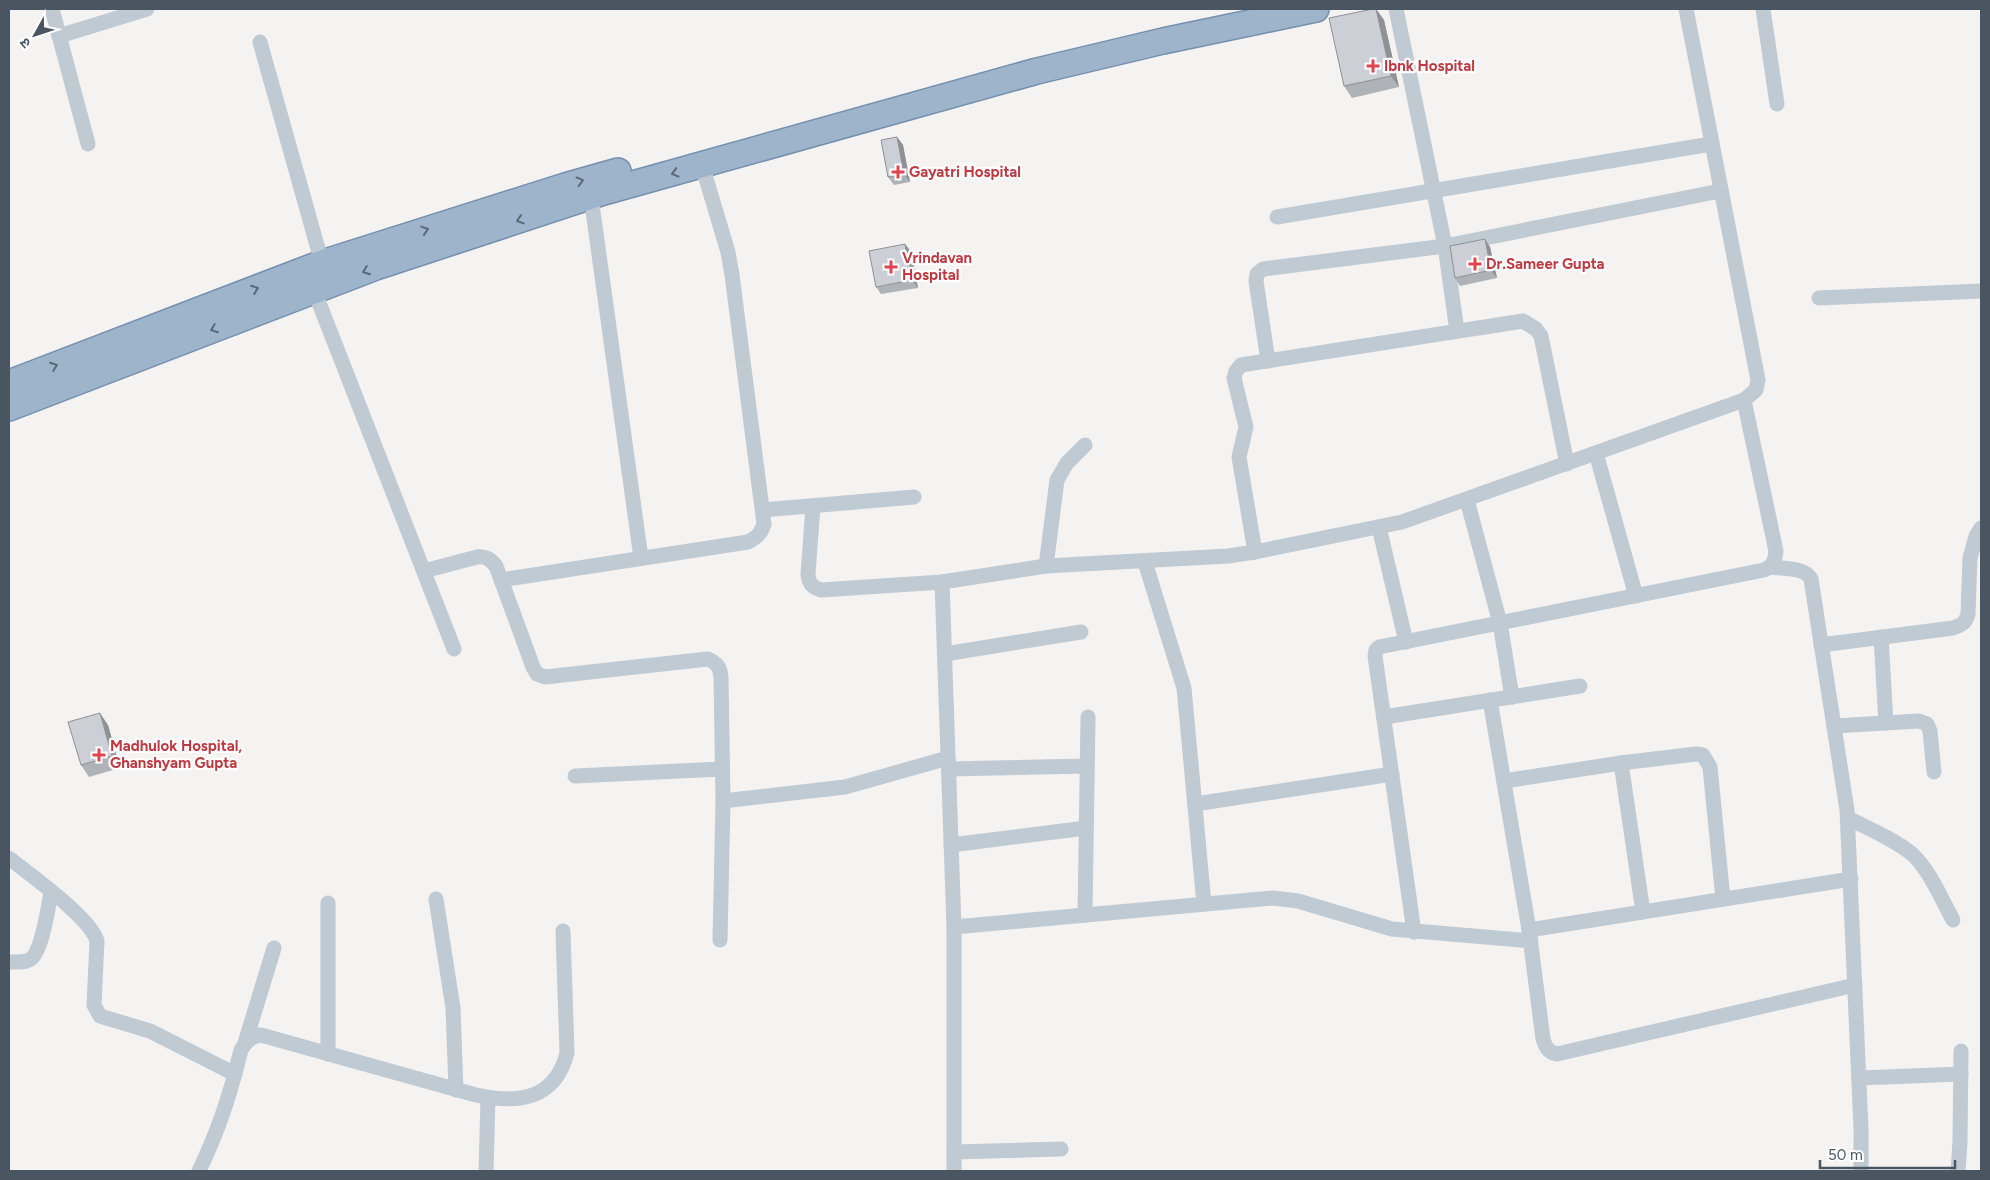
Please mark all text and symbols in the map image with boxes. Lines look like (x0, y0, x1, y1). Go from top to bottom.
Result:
north arrow (10, 10, 60, 60)
text: उ (16, 34, 35, 52)
place label: Ibnk Hospital (1384, 57, 1475, 75)
marker: Ibnk Hospital (1366, 59, 1380, 73)
place label: Gayatri Hospital (909, 163, 1021, 181)
marker: Gayatri Hospital (891, 165, 905, 179)
one-way arrow (672, 167, 680, 177)
one-way arrow (576, 177, 584, 187)
one-way arrow (516, 214, 525, 224)
one-way arrow (420, 226, 429, 236)
place label: Vrindavan Hospital (902, 249, 972, 284)
place label: Dr.Sameer Gupta (1486, 255, 1605, 273)
marker: Dr.Sameer Gupta (1468, 257, 1482, 271)
marker: Vrindavan Hospital (884, 260, 898, 274)
one-way arrow (362, 265, 371, 275)
one-way arrow (250, 285, 259, 295)
one-way arrow (210, 323, 219, 333)
one-way arrow (49, 362, 58, 372)
place label: Madhulok Hospital, Ghanshyam Gupta (110, 737, 242, 772)
marker: Madhulok Hospital, Ghanshyam Gupta (92, 748, 106, 762)
scale bar (1820, 1138, 1955, 1170)
text: 50 m (1828, 1146, 1863, 1164)

